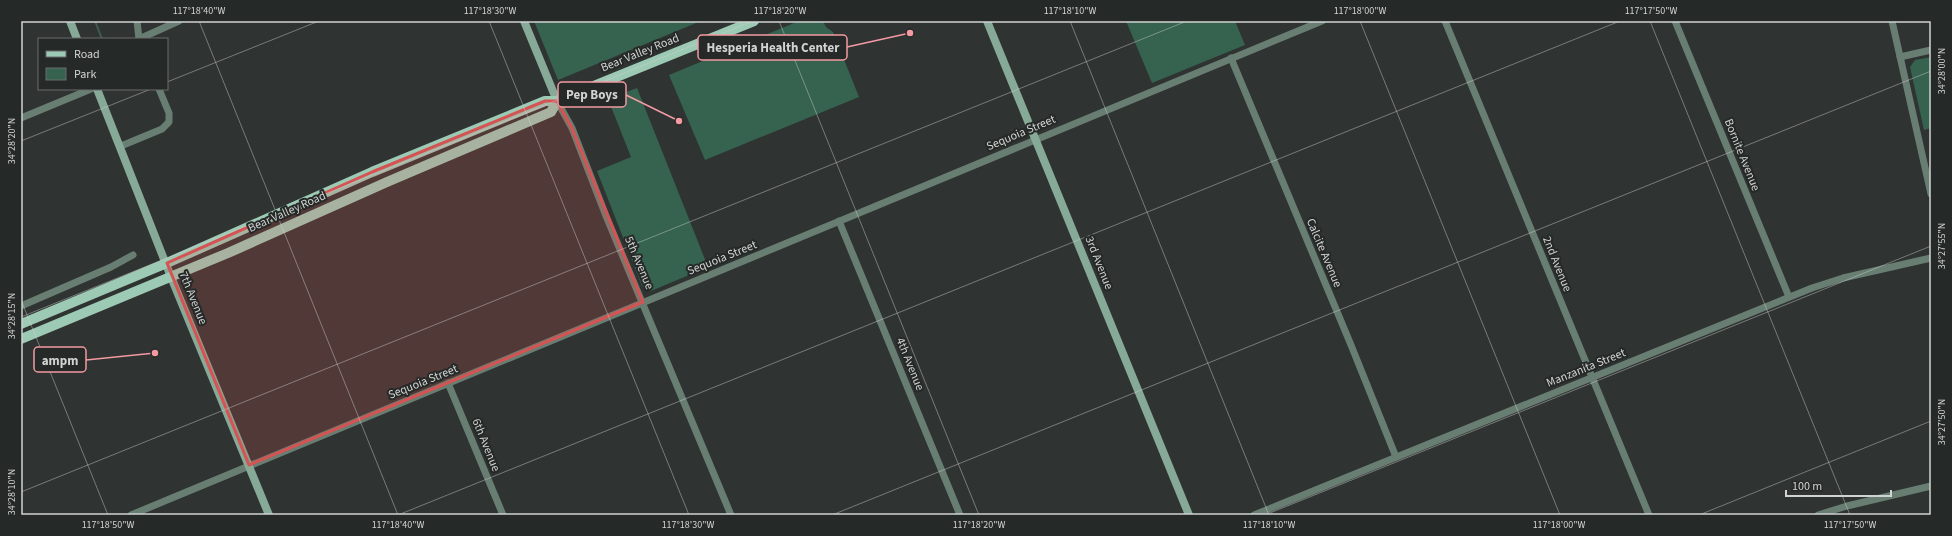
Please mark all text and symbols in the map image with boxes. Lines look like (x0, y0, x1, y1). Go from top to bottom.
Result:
text: 117°18'40"W (173, 4, 225, 18)
text: 117°18'30"W (464, 4, 516, 18)
text: 117°18'20"W (754, 4, 806, 18)
text: 117°18'10"W (1044, 4, 1096, 18)
text: 117°18'00"W (1334, 4, 1386, 18)
text: 117°17'50"W (1625, 4, 1677, 18)
street label: Bear Valley Road (598, 30, 682, 76)
callout: Hesperia Health Center (698, 35, 847, 60)
legend (38, 38, 168, 90)
text: Hesperia Health Center (707, 39, 840, 57)
text: Road (74, 46, 100, 63)
text: 34°28'00"N (1935, 48, 1949, 94)
text: Park (74, 66, 96, 83)
callout: Pep Boys (558, 82, 626, 107)
text: Pep Boys (566, 86, 618, 104)
street label: Sequoia Street (984, 111, 1058, 155)
street label: Bornite Avenue (1720, 116, 1764, 194)
text: 34°28'20"N (5, 118, 19, 164)
street label: Bear Valley Road (245, 187, 329, 237)
street label: Calcite Avenue (1302, 216, 1346, 290)
text: 34°27'55"N (1935, 223, 1949, 269)
street label: 5th Avenue (620, 234, 658, 292)
street label: 3rd Avenue (1081, 234, 1117, 292)
street label: 2nd Avenue (1538, 234, 1576, 294)
street label: Sequoia Street (685, 236, 759, 280)
street label: 7th Avenue (175, 269, 211, 327)
text: 34°28'15"N (5, 293, 19, 339)
street label: 4th Avenue (892, 335, 928, 393)
street label: Manzanita Street (1544, 344, 1628, 392)
callout: ampm (34, 347, 86, 372)
text: ampm (42, 352, 78, 370)
street label: Sequoia Street (386, 360, 460, 404)
text: 34°27'50"N (1935, 399, 1949, 445)
street label: 6th Avenue (468, 416, 504, 474)
text: 34°28'10"N (5, 469, 19, 515)
scale bar (1786, 472, 1891, 498)
text: 100 m (1792, 478, 1822, 495)
text: 117°18'50"W (82, 518, 134, 532)
text: 117°18'40"W (372, 518, 424, 532)
text: 117°18'30"W (662, 518, 714, 532)
text: 117°18'20"W (953, 518, 1005, 532)
text: 117°18'10"W (1243, 518, 1295, 532)
text: 117°18'00"W (1533, 518, 1585, 532)
text: 117°17'50"W (1824, 518, 1876, 532)

